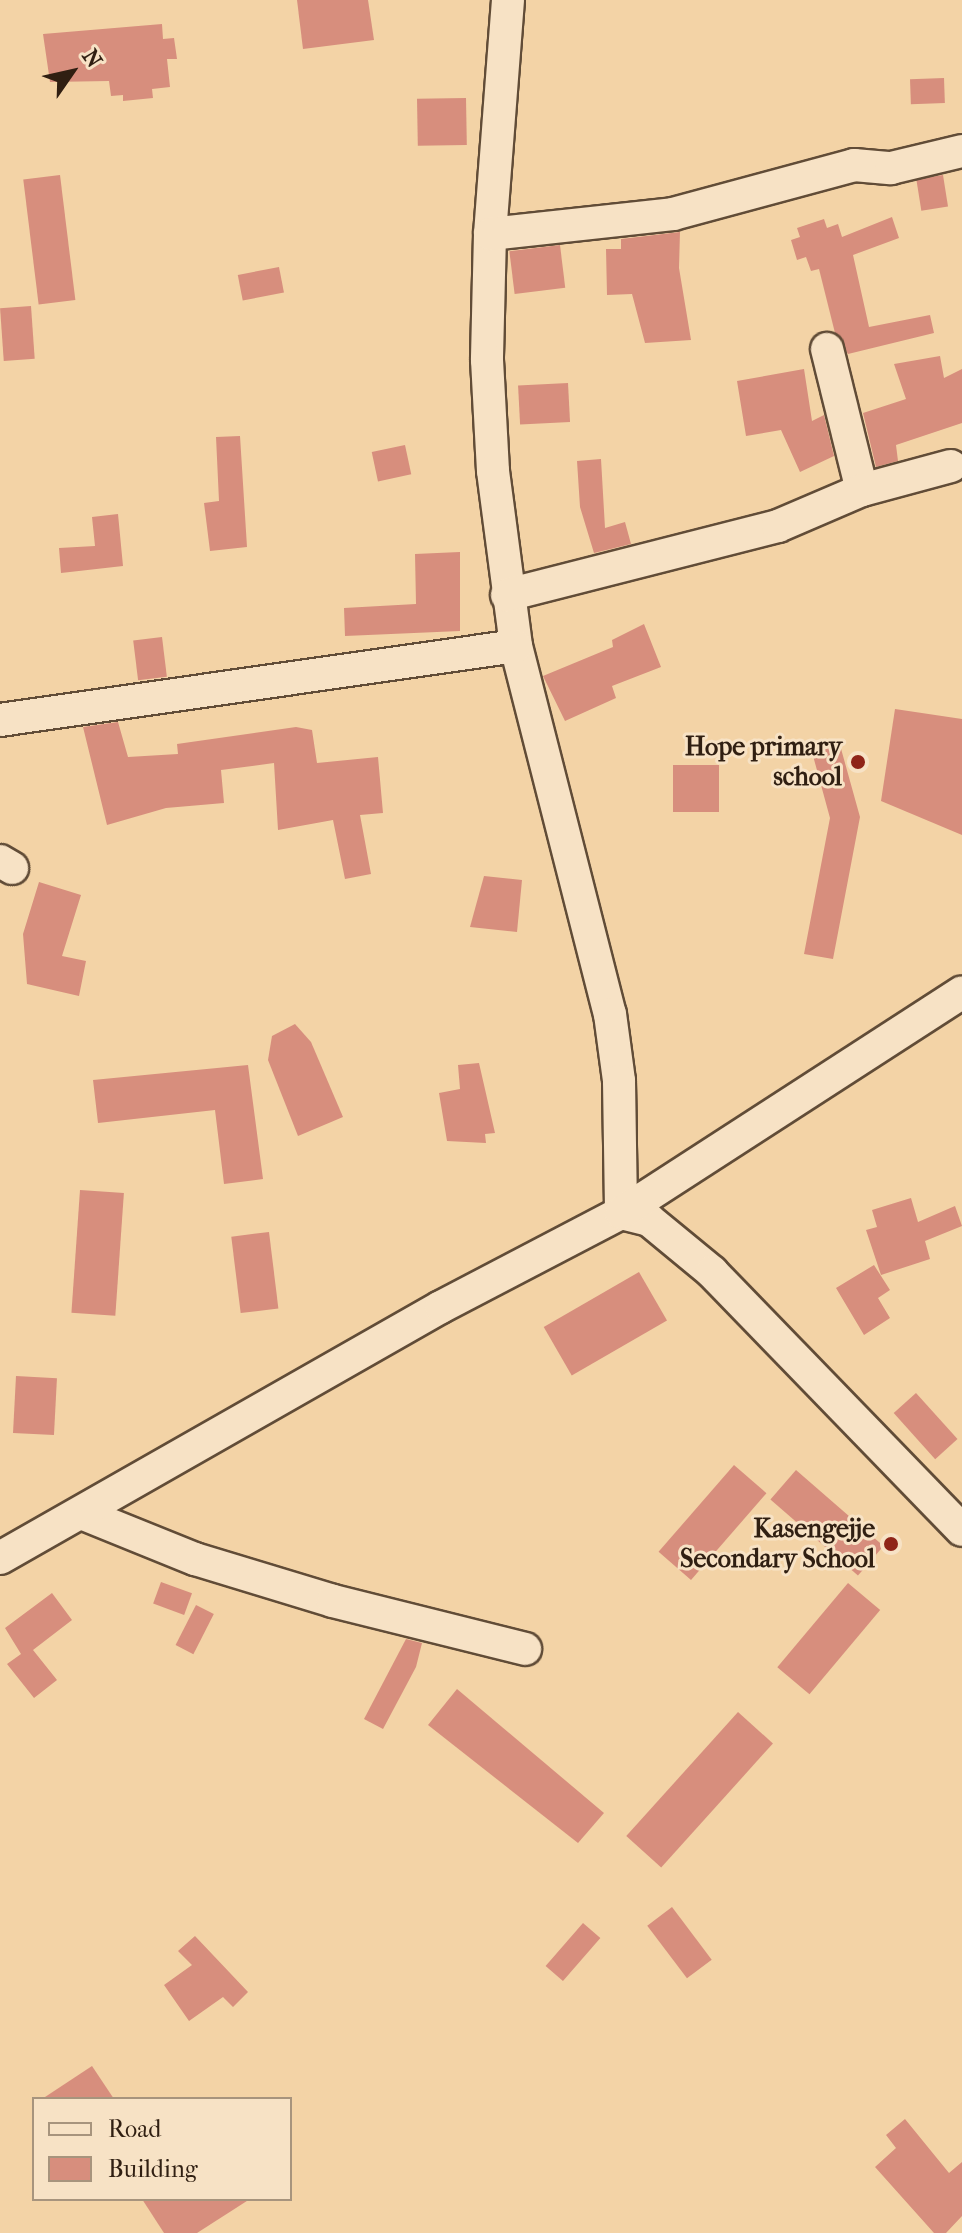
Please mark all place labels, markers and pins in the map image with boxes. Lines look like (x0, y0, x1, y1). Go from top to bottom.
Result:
place label: Hope primary school (685, 731, 842, 792)
marker: Hope primary school (849, 753, 867, 771)
place label: Kasengejje Secondary School (680, 1513, 875, 1574)
marker: Kasengejje Secondary School (882, 1535, 900, 1553)

